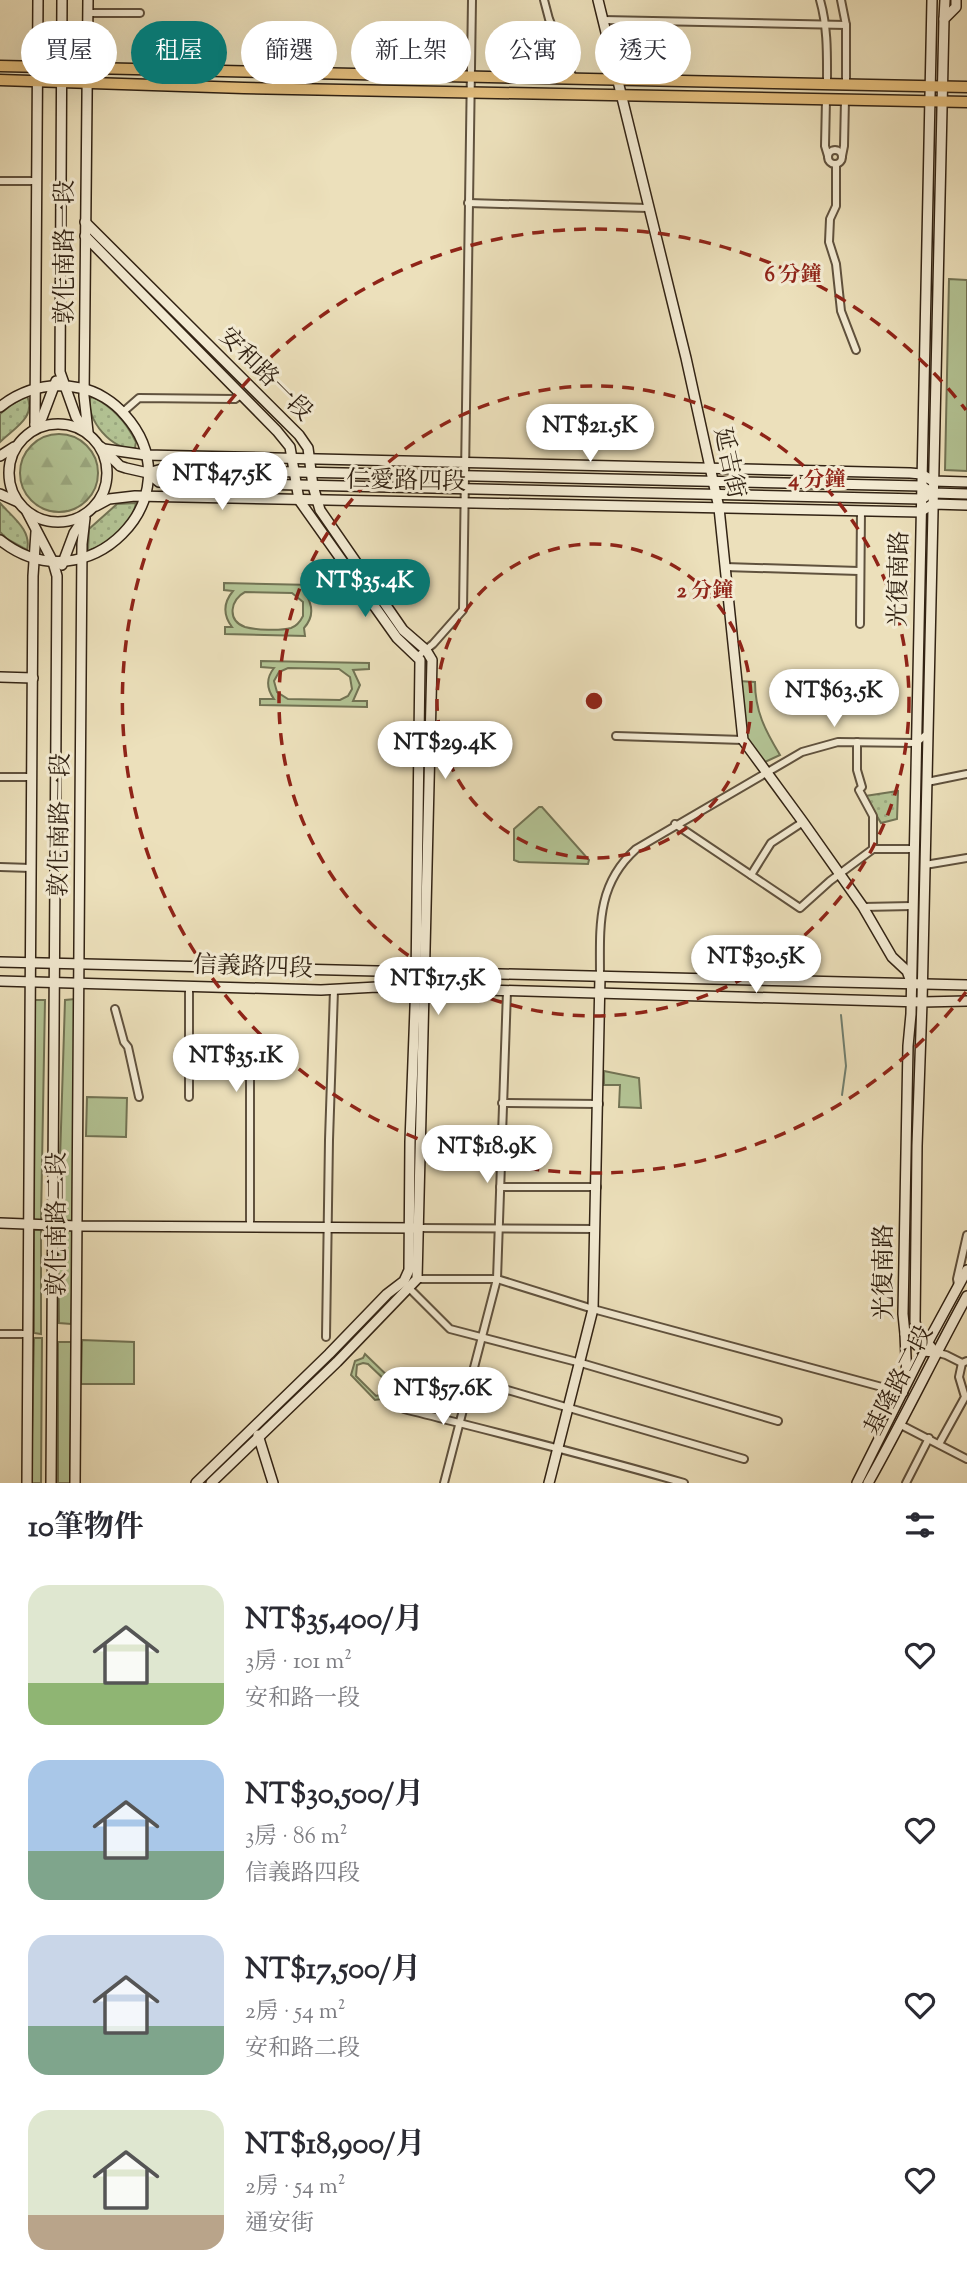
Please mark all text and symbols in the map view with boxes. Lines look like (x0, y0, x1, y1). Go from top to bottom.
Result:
chip: 買屋 (21, 21, 117, 84)
chip: 租屋 (131, 21, 227, 84)
chip: 篩選 (241, 21, 337, 84)
chip: 新上架 (351, 21, 471, 84)
chip: 公寓 (485, 21, 581, 84)
chip: 透天 (595, 21, 691, 84)
street label: 敦化南路一段 (49, 180, 83, 324)
text: 6 分鐘 (765, 261, 821, 291)
street label: 安和路一段 (211, 321, 319, 429)
pin: NT$21.5K (518, 405, 662, 464)
text: NT$21.5K (542, 410, 638, 443)
street label: 延吉街 (704, 424, 752, 502)
pin: NT$47.5K (150, 452, 294, 512)
text: NT$47.5K (172, 458, 272, 491)
street label: 仁愛路四段 (346, 464, 466, 500)
text: 4 分鐘 (787, 466, 846, 496)
street label: 光復南路 (882, 531, 918, 627)
pin: NT$35.4K (293, 560, 437, 619)
text: NT$35.4K (316, 565, 414, 598)
text: 2 分鐘 (677, 577, 733, 607)
pin: NT$63.5K (762, 670, 906, 729)
text: NT$63.5K (785, 675, 883, 708)
centre of rings (582, 689, 606, 713)
pin: NT$29.4K (373, 722, 517, 781)
text: NT$29.4K (394, 727, 496, 760)
street label: 敦化南路一段 (43, 753, 79, 897)
pin: NT$30.5K (684, 936, 828, 995)
text: NT$30.5K (707, 941, 805, 974)
street label: 信義路四段 (192, 949, 314, 987)
pin: NT$17.5K (366, 958, 510, 1017)
text: NT$17.5K (390, 963, 486, 996)
pin: NT$35.1K (164, 1034, 308, 1094)
text: NT$35.1K (189, 1040, 283, 1073)
pin: NT$18.9K (415, 1126, 559, 1185)
text: NT$18.9K (437, 1131, 537, 1164)
street label: 敦化南路二段 (41, 1152, 75, 1296)
street label: 光復南路 (868, 1224, 902, 1320)
street label: 基隆路二段 (858, 1320, 942, 1442)
pin: NT$57.6K (371, 1368, 515, 1427)
text: NT$57.6K (394, 1373, 492, 1406)
icon: filters (901, 1506, 939, 1544)
text: 10筆物件 (28, 1507, 144, 1550)
text: NT$35,400/月 (245, 1599, 424, 1642)
icon: home (84, 1613, 168, 1697)
icon: heart (901, 1636, 939, 1674)
text: 3房 · 101 m² (245, 1646, 352, 1679)
text: 安和路一段 (245, 1683, 360, 1716)
text: NT$30,500/月 (245, 1774, 424, 1817)
icon: home (84, 1788, 168, 1872)
icon: heart (901, 1811, 939, 1849)
text: 3房 · 86 m² (245, 1821, 348, 1854)
text: 信義路四段 (245, 1858, 360, 1891)
text: NT$17,500/月 (245, 1949, 421, 1992)
icon: home (84, 1963, 168, 2047)
icon: heart (901, 1986, 939, 2024)
text: 2房 · 54 m² (245, 1996, 346, 2029)
text: 安和路二段 (245, 2033, 360, 2066)
text: NT$18,900/月 (245, 2124, 425, 2167)
icon: home (84, 2138, 168, 2222)
icon: heart (901, 2161, 939, 2199)
text: 2房 · 54 m² (245, 2171, 346, 2204)
text: 通安街 (245, 2208, 314, 2241)

